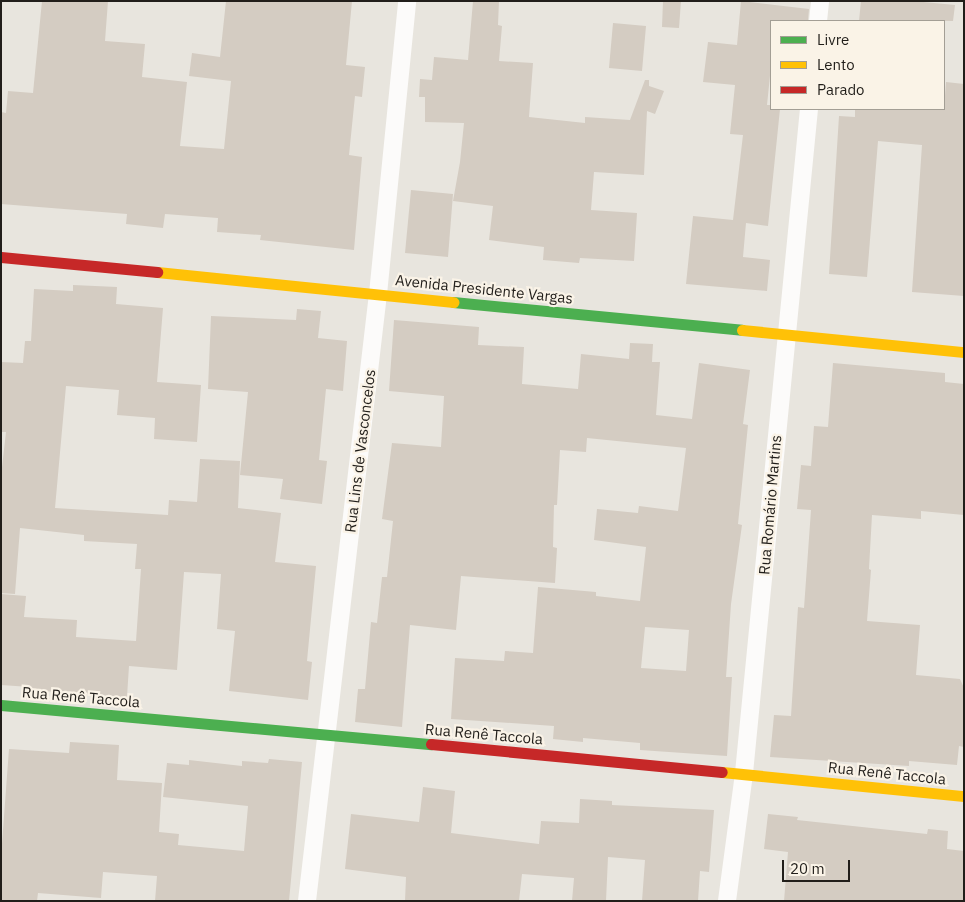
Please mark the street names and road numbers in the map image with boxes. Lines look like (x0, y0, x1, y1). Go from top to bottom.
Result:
street label: Avenida Presidente Vargas (394, 271, 574, 307)
street label: Rua Lins de Vasconcelos (341, 368, 379, 534)
street label: Rua Romário Martins (755, 434, 785, 576)
street label: Rua Renê Taccola (21, 683, 141, 711)
street label: Rua Renê Taccola (424, 720, 544, 748)
street label: Rua Renê Taccola (827, 758, 947, 788)

